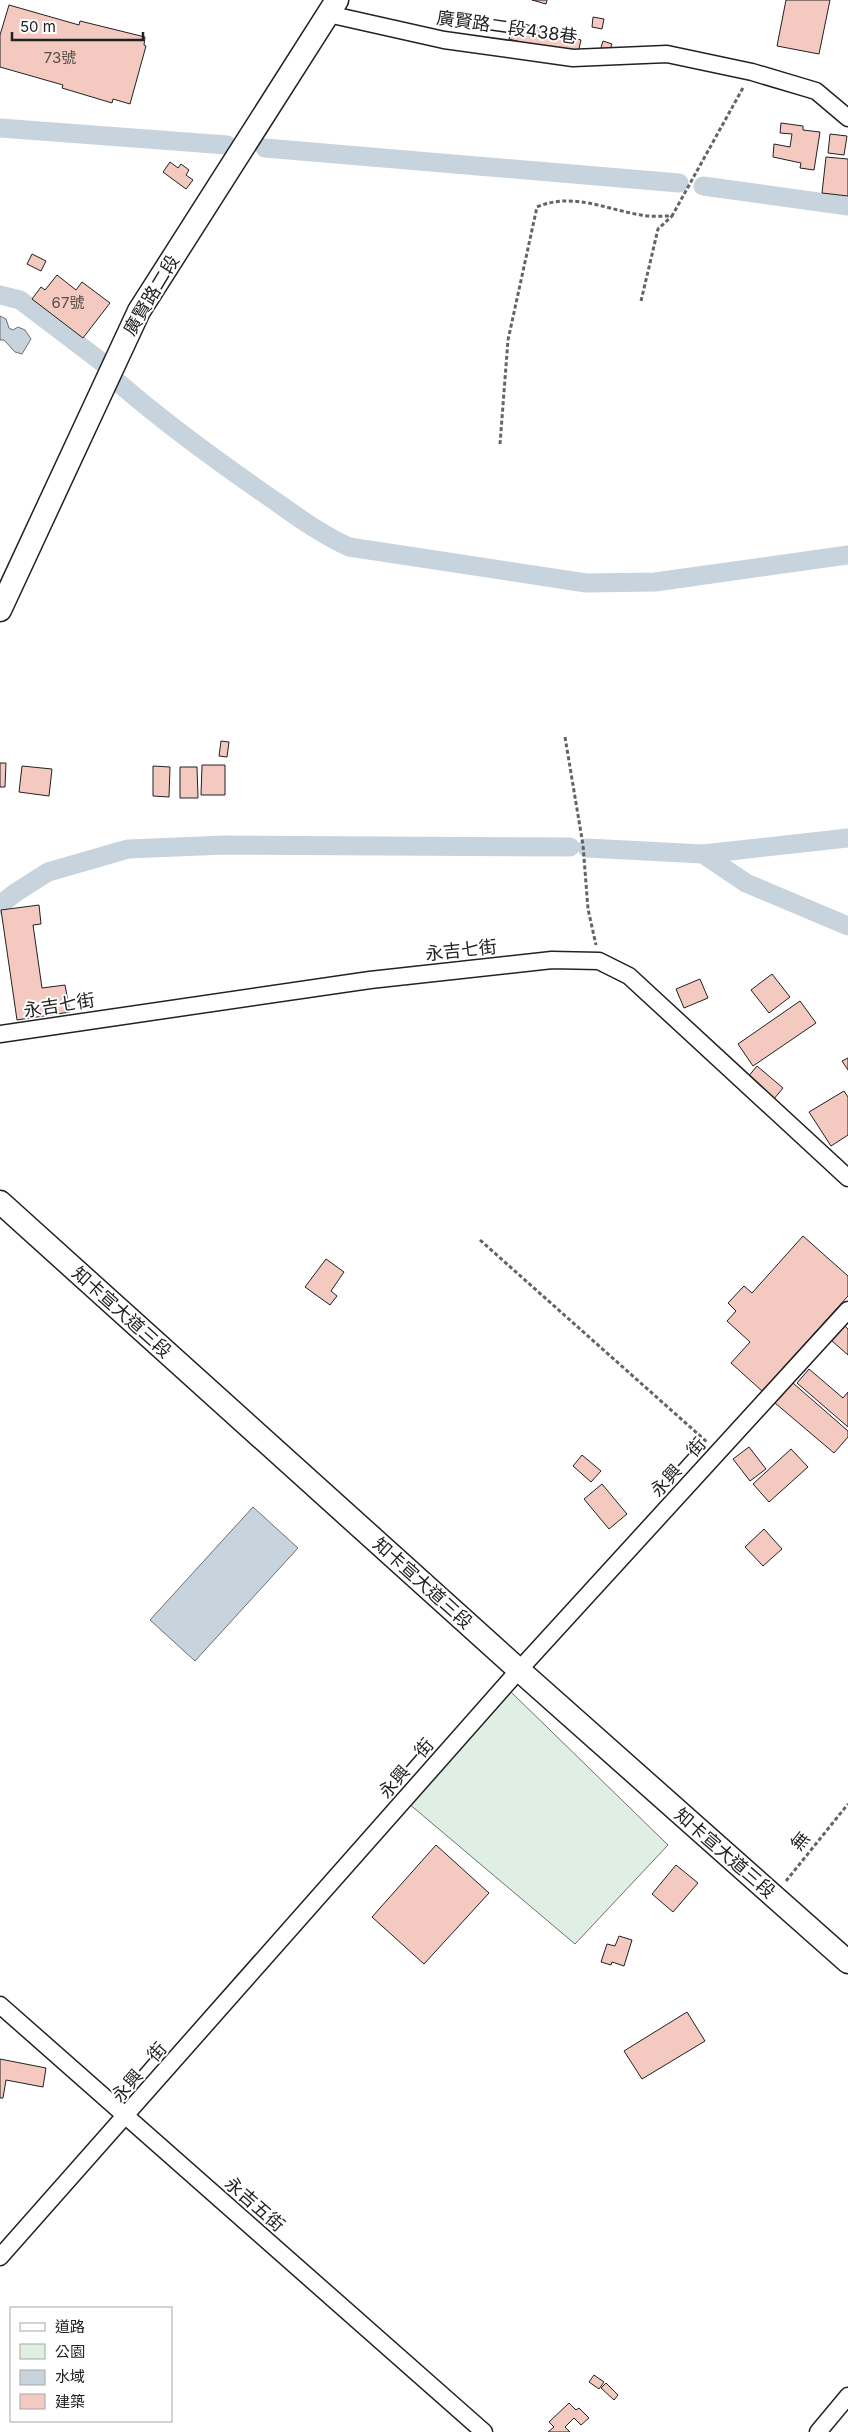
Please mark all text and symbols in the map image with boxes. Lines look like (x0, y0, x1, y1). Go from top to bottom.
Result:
street label: 廣賢路二段438巷 (435, 7, 579, 47)
scale bar (12, 10, 144, 42)
text: 50 m (20, 17, 56, 36)
house number: 73號 (44, 48, 76, 67)
street label: 廣賢路二段 (119, 251, 183, 339)
house number: 67號 (52, 293, 84, 312)
street label: 永吉七街 (424, 936, 498, 964)
street label: 永吉七街 (22, 989, 96, 1021)
street label: 知卡宣大道三段 (68, 1262, 176, 1362)
street label: 永興一街 (646, 1433, 710, 1501)
street label: 知卡宣大道三段 (369, 1533, 477, 1633)
street label: 永興一街 (374, 1734, 438, 1802)
street label: 知卡宣大道三段 (671, 1804, 779, 1902)
street label: 無 (786, 1827, 814, 1855)
street label: 永興一街 (107, 2038, 171, 2106)
street label: 永吉五街 (221, 2172, 289, 2236)
legend (10, 2307, 172, 2422)
text: 道路 (55, 2317, 85, 2336)
text: 公園 (55, 2342, 85, 2361)
text: 水域 (55, 2367, 85, 2386)
text: 建築 (55, 2392, 85, 2411)

